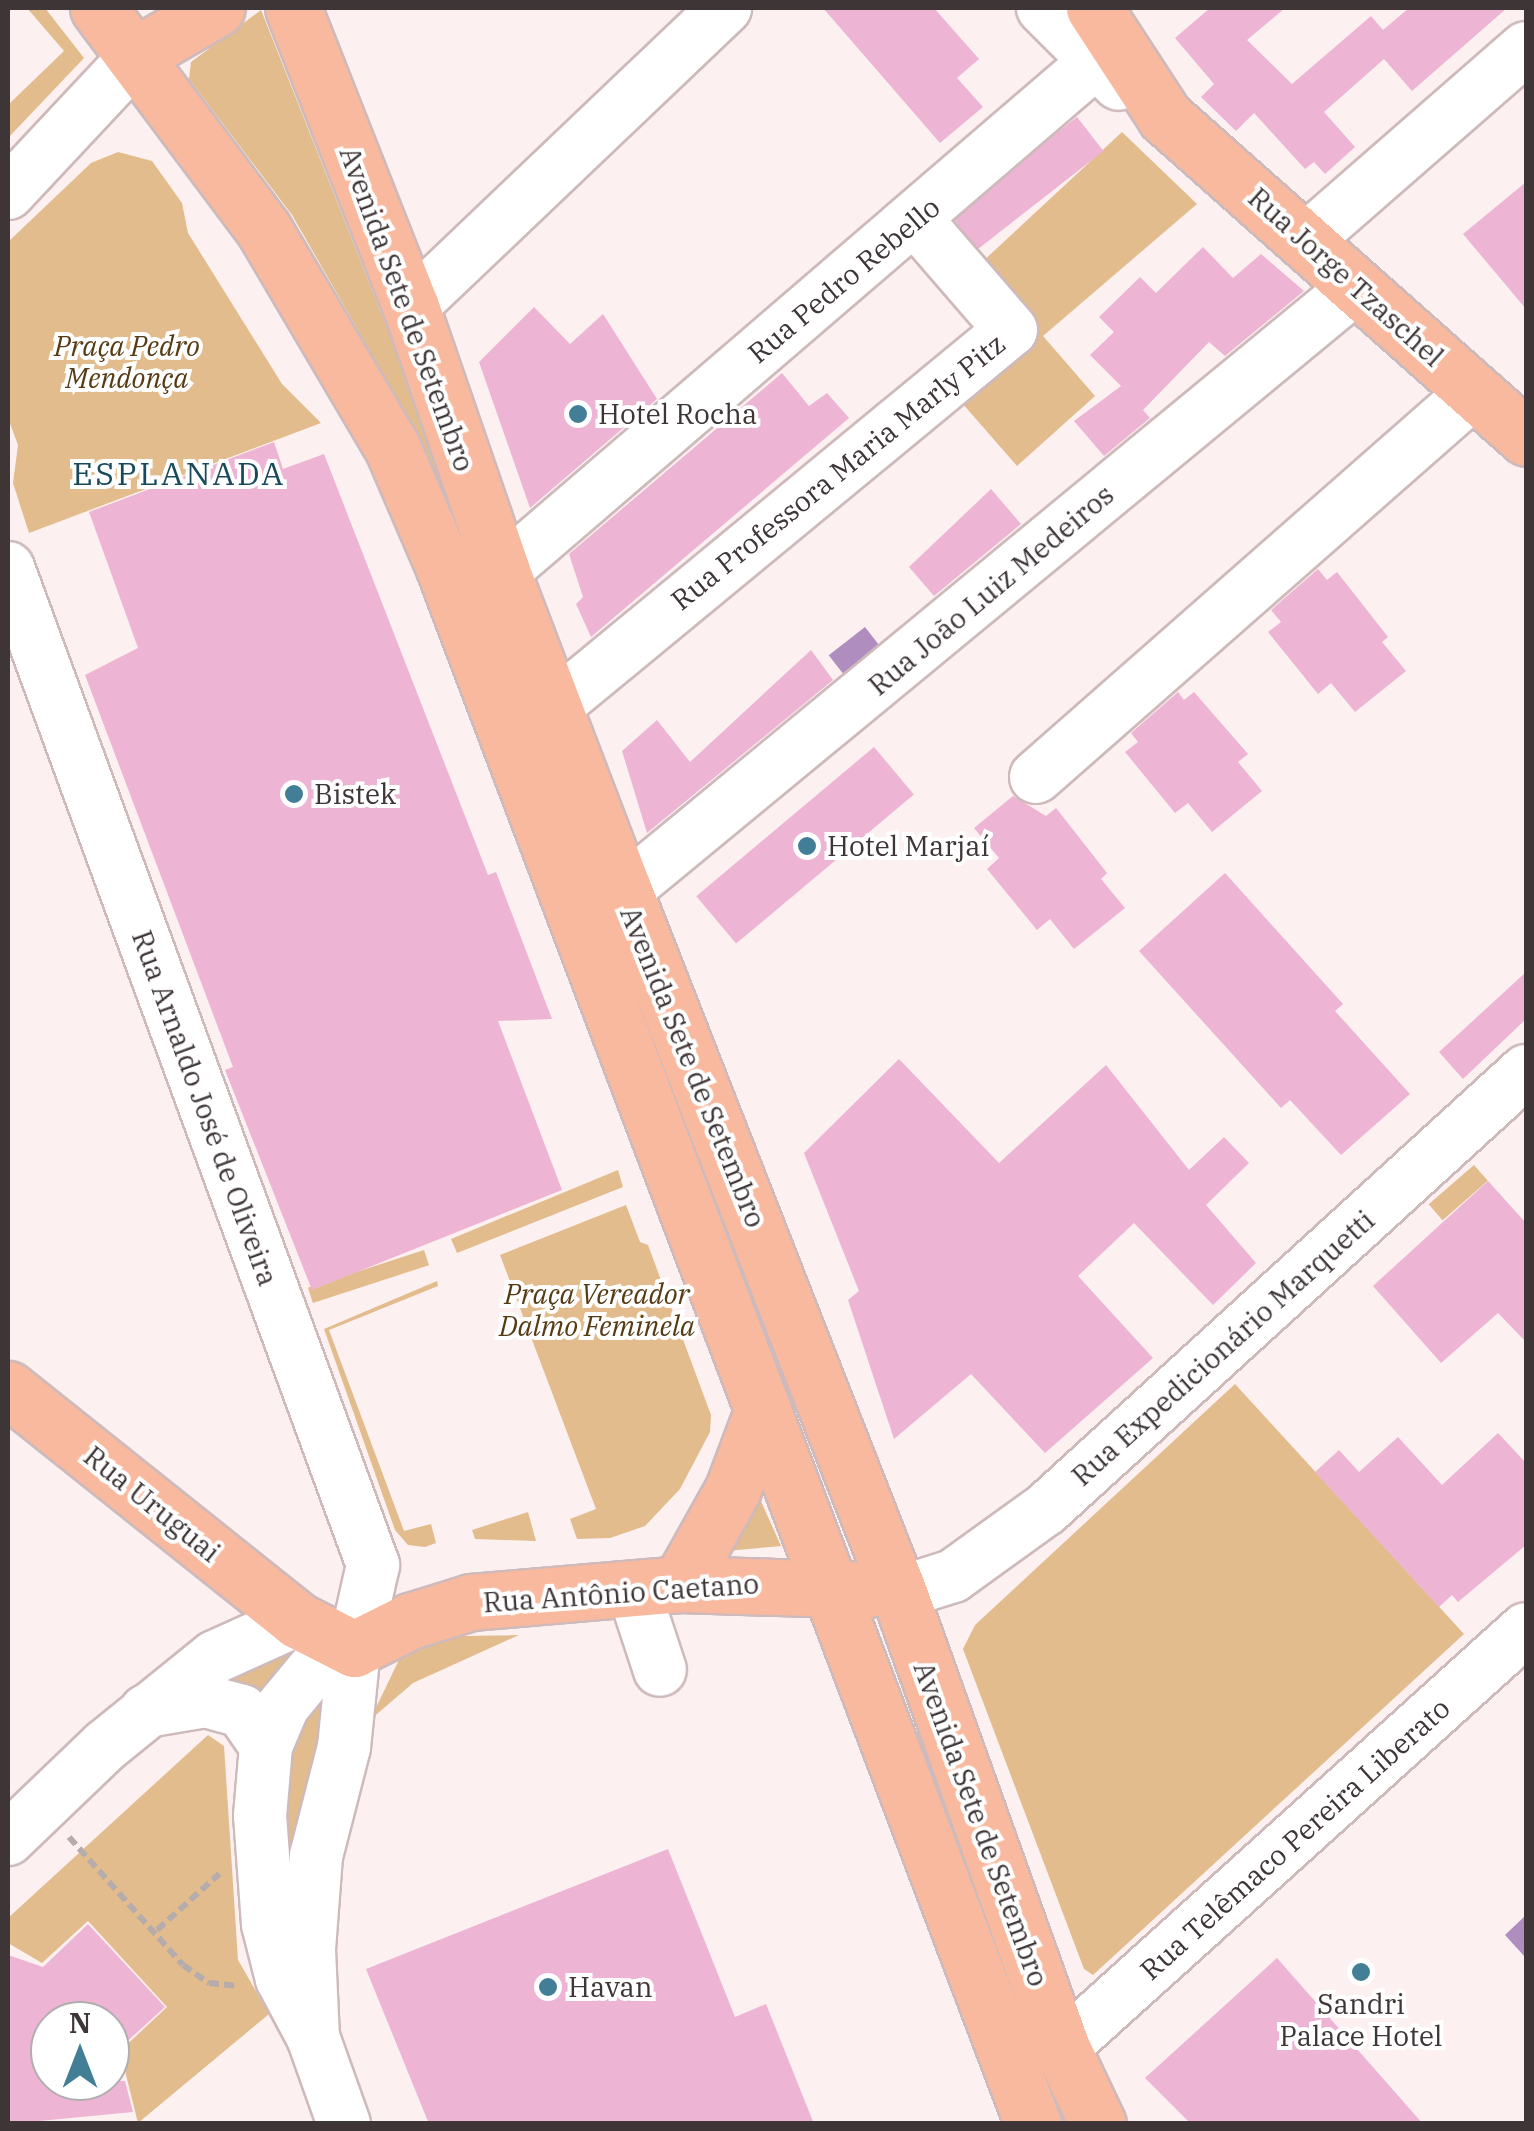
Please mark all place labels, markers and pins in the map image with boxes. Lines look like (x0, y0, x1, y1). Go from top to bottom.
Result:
place label: Hotel Rocha (598, 397, 757, 431)
marker: Hotel Rocha (567, 403, 589, 425)
place label: Bistek (314, 777, 396, 811)
marker: Bistek (283, 783, 305, 805)
place label: Hotel Marjaí (827, 829, 989, 863)
marker: Hotel Marjaí (796, 835, 818, 857)
marker: Sandri Palace Hotel (1350, 1961, 1372, 1983)
place label: Havan (568, 1970, 653, 2004)
marker: Havan (537, 1976, 559, 1998)
place label: Sandri Palace Hotel (1280, 1987, 1442, 2053)

